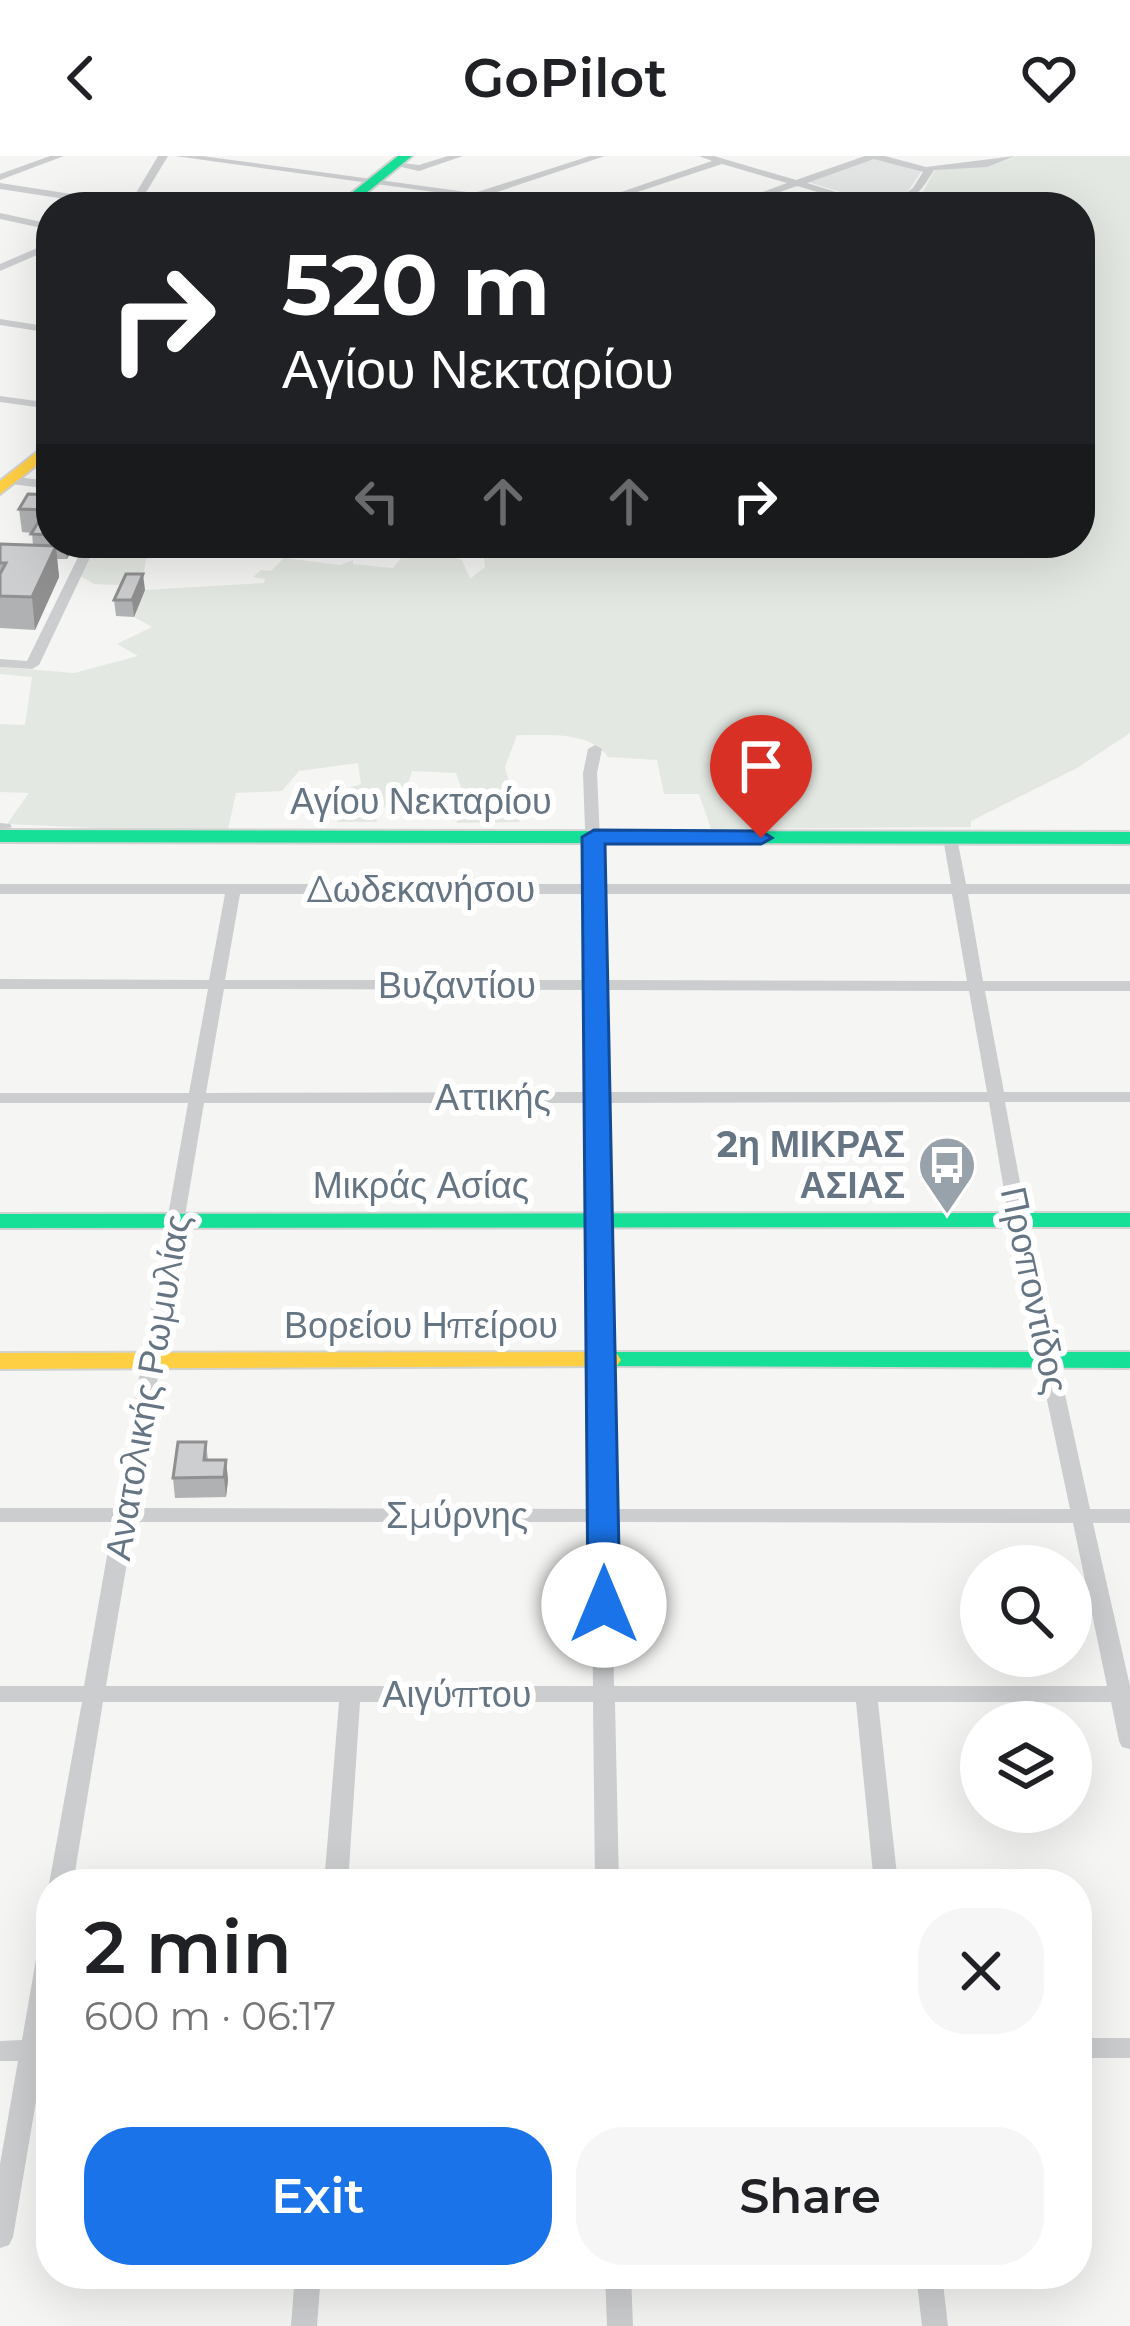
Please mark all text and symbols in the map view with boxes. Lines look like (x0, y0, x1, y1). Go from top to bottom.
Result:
icon: back (48, 45, 114, 111)
text: GoPilot (463, 45, 667, 111)
icon: heart (1016, 45, 1082, 111)
text: 520 m (282, 234, 550, 336)
icon: right (84, 240, 240, 396)
text: Αγίου Νεκταρίου (282, 336, 674, 402)
icon: left (344, 468, 410, 534)
icon: ahead (470, 468, 536, 534)
icon: ahead (596, 468, 662, 534)
icon: right (722, 468, 788, 534)
pin (710, 715, 812, 838)
icon: arrive (728, 733, 794, 799)
street label: Αγίου Νεκταρίου (290, 779, 552, 823)
street label: Δωδεκανήσου (307, 867, 535, 911)
street label: Βυζαντίου (378, 963, 536, 1007)
street label: Αττικής (435, 1075, 551, 1119)
place label: 2η ΜΙΚΡΑΣ ΑΣΙΑΣ (717, 1122, 905, 1207)
bus stop icon: 2η ΜΙΚΡΑΣ ΑΣΙΑΣ (916, 1134, 978, 1216)
street label: Μικράς Ασίας (313, 1163, 529, 1207)
street label: Προποντίδος (992, 1183, 1078, 1397)
street label: Ανατολικής Ρωμυλίας (95, 1211, 199, 1563)
street label: Βορείου Ηπείρου (284, 1303, 558, 1347)
street label: Σμύρνης (386, 1493, 528, 1537)
position arrow (541, 1542, 667, 1668)
map controls (960, 1545, 1092, 1833)
button: search (960, 1545, 1092, 1677)
street label: Αιγύπτου (382, 1672, 532, 1716)
button: layers (960, 1701, 1092, 1833)
text: 2 min (84, 1903, 292, 1991)
button: close (918, 1908, 1044, 2034)
text: 600 m · 06:17 (84, 1992, 336, 2040)
button: Exit (84, 2127, 552, 2265)
button: Share (576, 2127, 1044, 2265)

